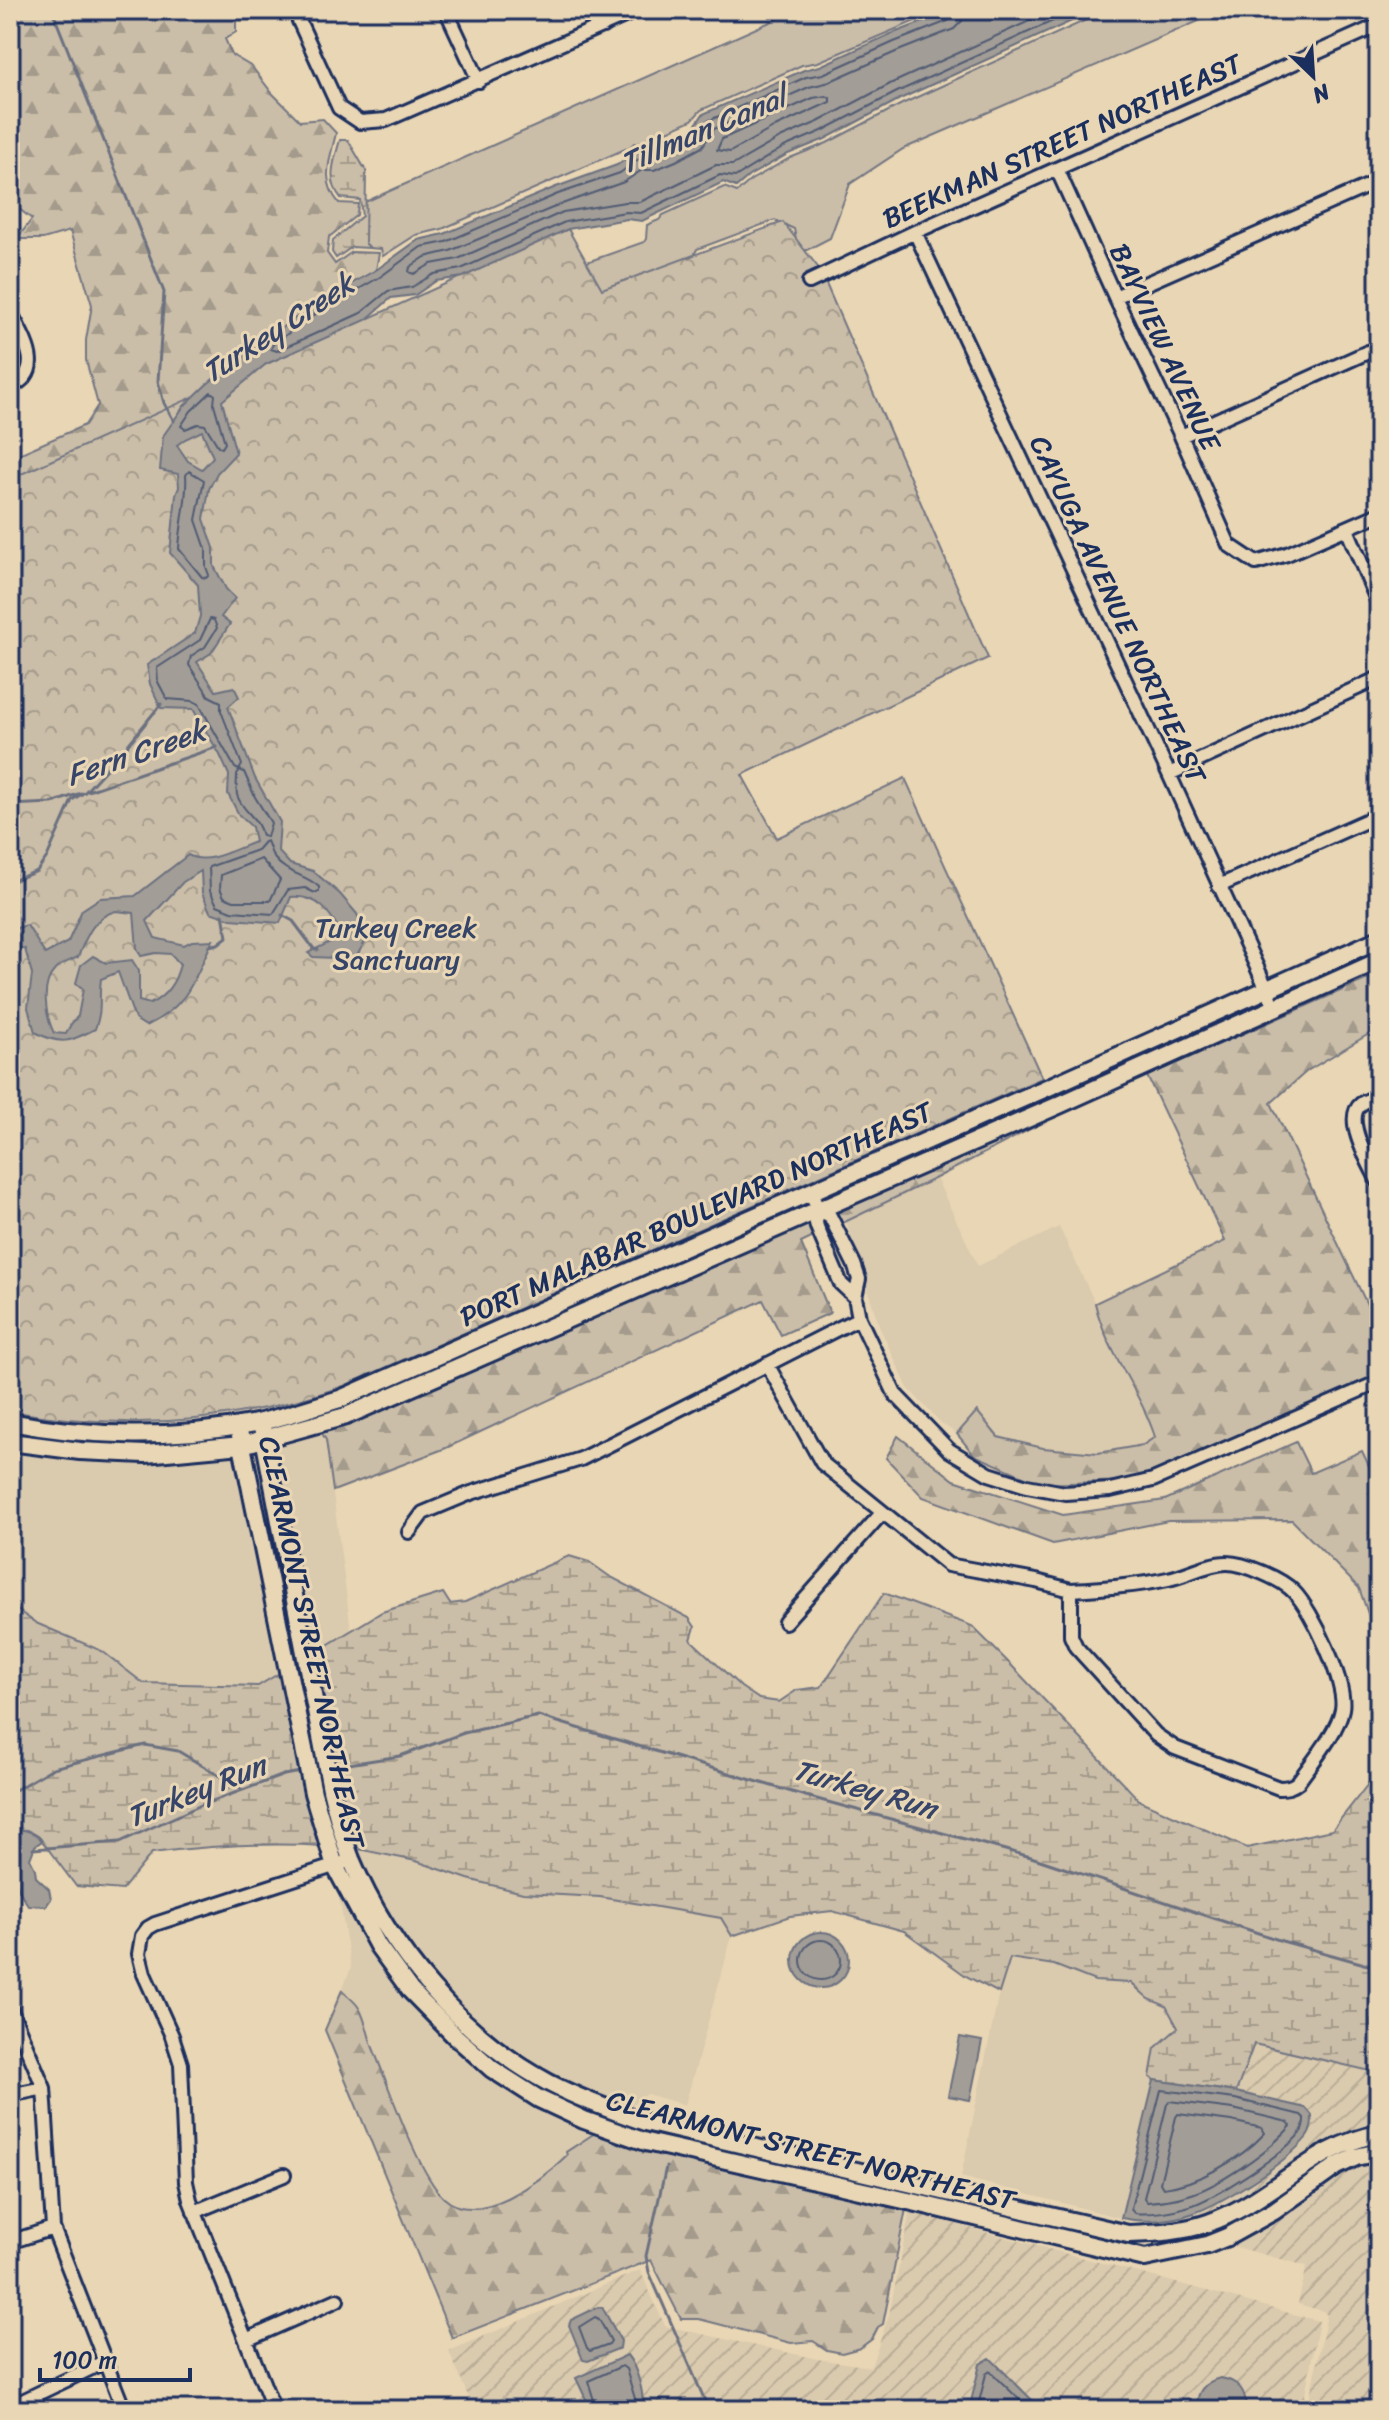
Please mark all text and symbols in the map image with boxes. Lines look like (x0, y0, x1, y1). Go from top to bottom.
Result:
north arrow (1273, 36, 1353, 116)
street label: BEEKMAN STREET NORTHEAST (874, 39, 1252, 243)
water label: Tillman Canal (611, 68, 801, 190)
text: N (1305, 72, 1337, 115)
street label: BAYVIEW AVENUE (1095, 235, 1235, 461)
water label: Turkey Creek (190, 256, 369, 398)
street label: CAYUGA AVENUE NORTHEAST (1016, 427, 1221, 793)
water label: Fern Creek (59, 703, 217, 802)
park label: Turkey Creek Sanctuary (315, 903, 477, 984)
street label: PORT MALABAR BOULEVARD NORTHEAST (451, 1086, 942, 1341)
street label: CLEARMONT STREET NORTHEAST (244, 1432, 380, 1854)
water label: Turkey Run (118, 1737, 277, 1844)
water label: Turkey Run (787, 1743, 946, 1836)
street label: CLEARMONT STREET NORTHEAST (601, 2075, 1022, 2225)
scale bar (40, 2332, 190, 2382)
text: 100 m (52, 2339, 117, 2381)

